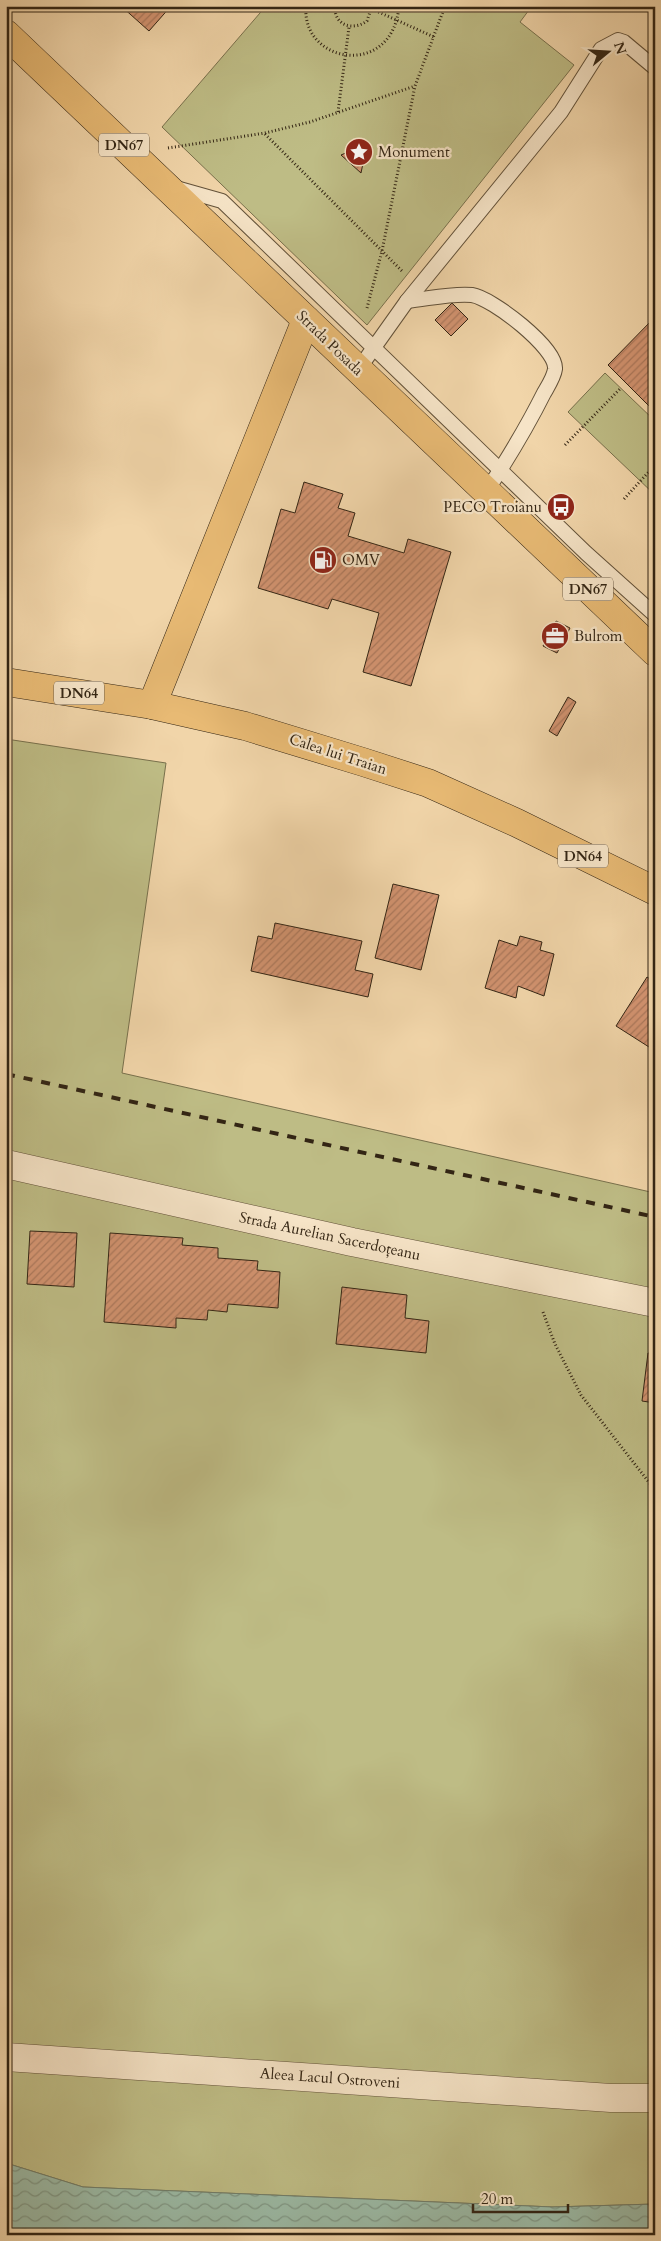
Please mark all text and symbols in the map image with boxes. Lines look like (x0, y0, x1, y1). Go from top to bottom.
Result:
north arrow (584, 28, 634, 78)
text: N (609, 39, 631, 57)
road number: DN67 (99, 134, 149, 156)
place icon: Monument (344, 137, 374, 167)
place label: Monument (378, 142, 450, 162)
street label: Strada Posada (292, 306, 368, 380)
bus stop icon: PECO Troianu (546, 492, 576, 522)
place label: PECO Troianu (443, 497, 542, 517)
fuel station icon: OMV (308, 545, 338, 575)
place label: OMV (342, 550, 380, 570)
road number: DN67 (563, 578, 613, 600)
office icon: Bulrom (540, 621, 570, 651)
place label: Bulrom (574, 626, 623, 646)
road number: DN64 (54, 681, 104, 704)
street label: Calea lui Traian (287, 729, 390, 779)
road number: DN64 (558, 844, 608, 868)
street label: Strada Aurelian Sacerdoțeanu (237, 1207, 423, 1265)
street label: Aleea Lacul Ostroveni (259, 2063, 401, 2093)
scale bar (473, 2181, 568, 2213)
text: 20 m (481, 2189, 513, 2209)

